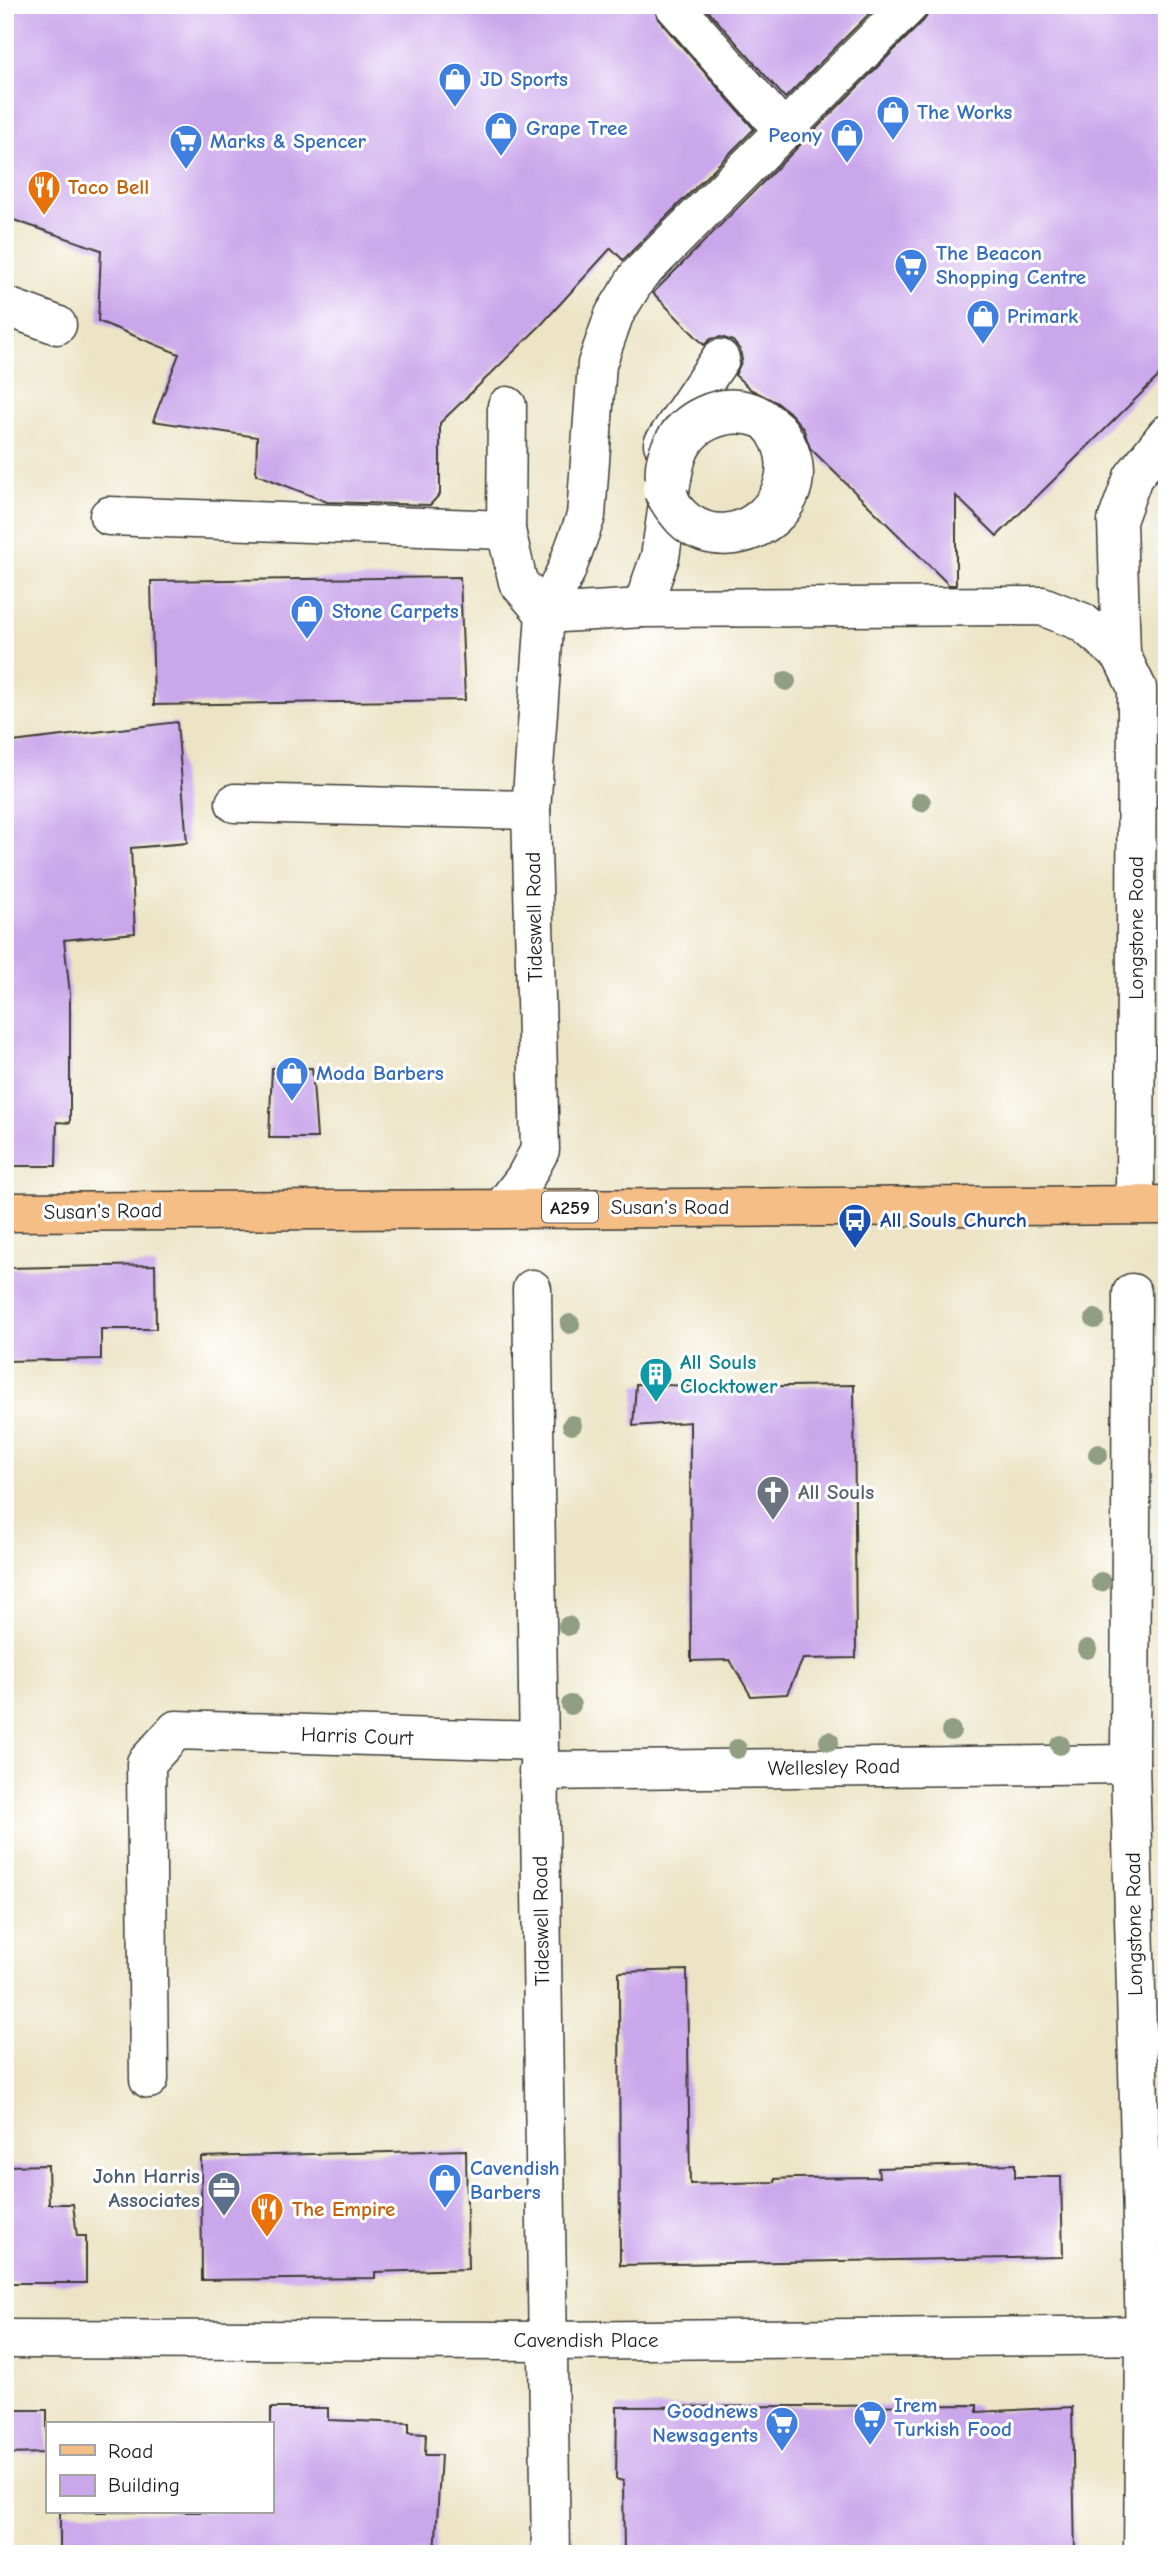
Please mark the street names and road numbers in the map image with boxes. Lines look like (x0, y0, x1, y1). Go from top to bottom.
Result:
street label: Tideswell Road (521, 852, 547, 982)
street label: Longstone Road (1124, 856, 1148, 1000)
road number: A259 (542, 1191, 598, 1222)
street label: Susan's Road (611, 1195, 729, 1219)
street label: Susan's Road (43, 1198, 163, 1224)
street label: Harris Court (300, 1722, 415, 1750)
street label: Wellesley Road (767, 1754, 901, 1780)
street label: Longstone Road (1121, 1852, 1147, 1996)
street label: Tideswell Road (528, 1856, 554, 1986)
street label: Cavendish Place (514, 2328, 658, 2352)

